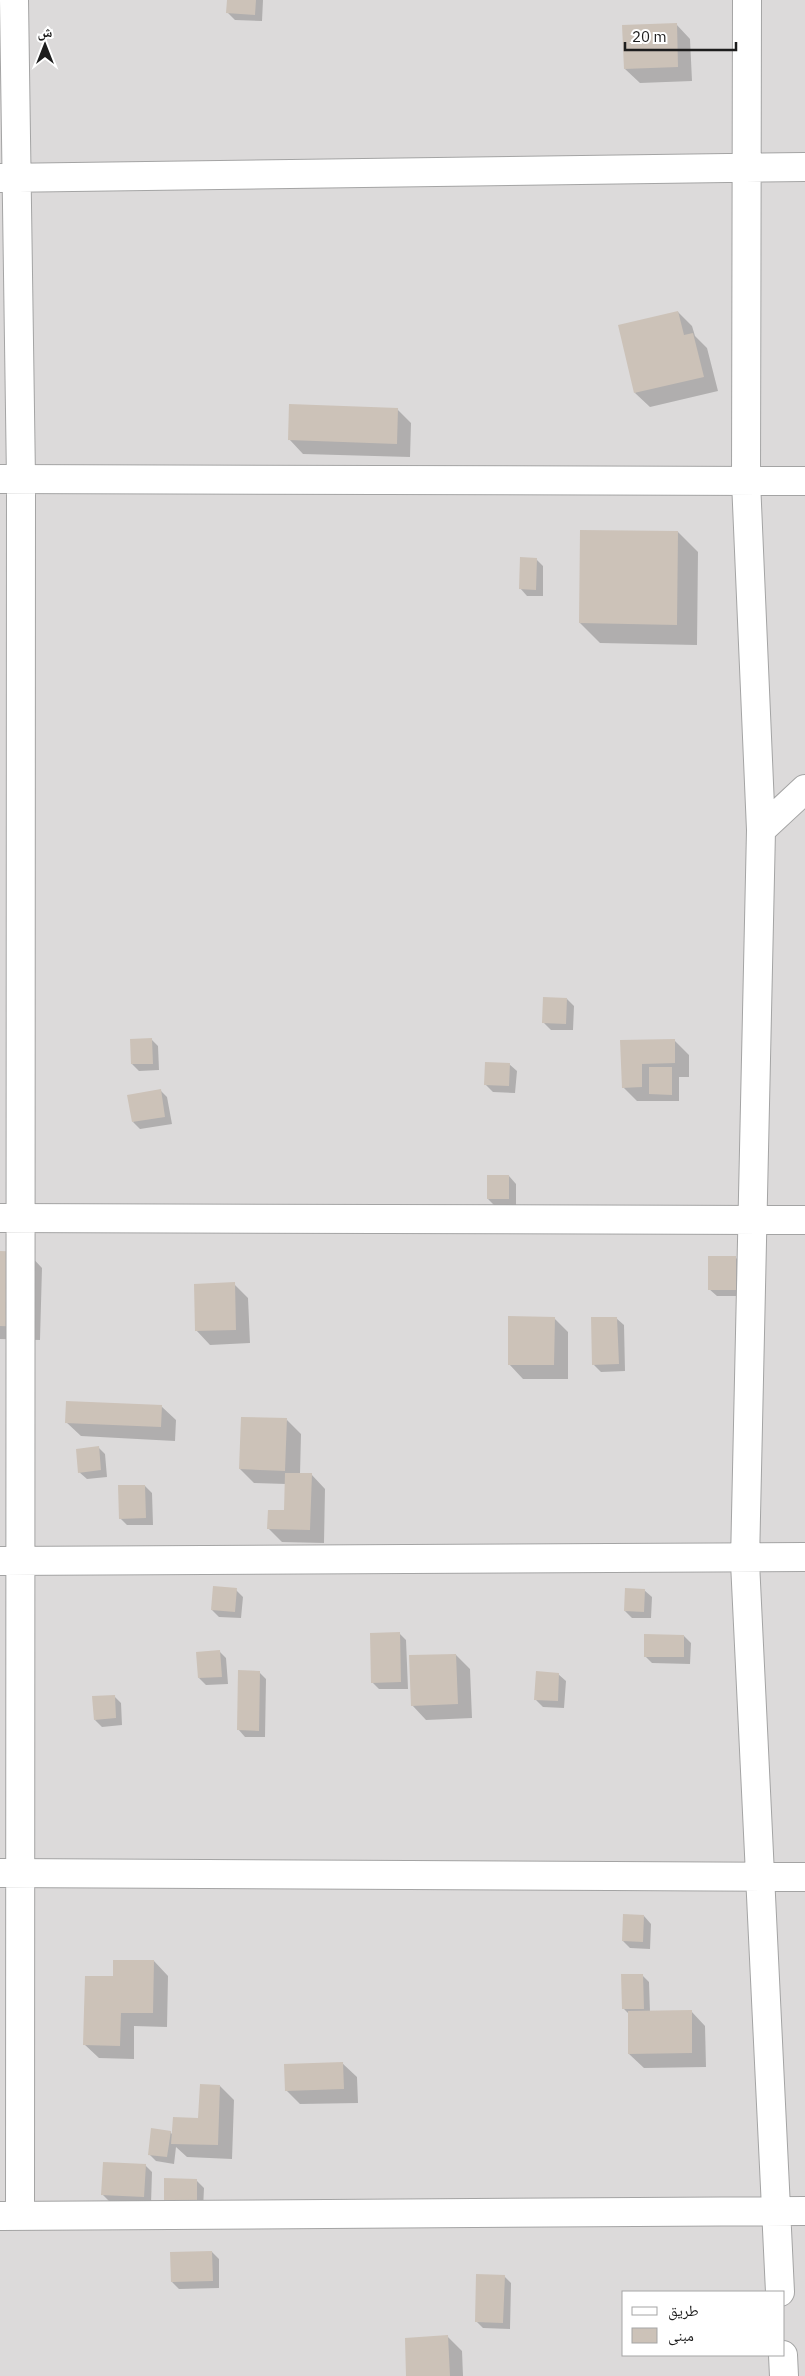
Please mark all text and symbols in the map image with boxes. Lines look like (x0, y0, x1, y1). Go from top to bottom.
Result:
north arrow (20, 20, 70, 70)
scale bar (625, 20, 736, 52)
text: ش (38, 23, 53, 41)
text: 20 m (632, 27, 667, 46)
legend (622, 2291, 785, 2356)
text: طريق (668, 2301, 699, 2321)
text: مبنى (668, 2326, 694, 2346)

